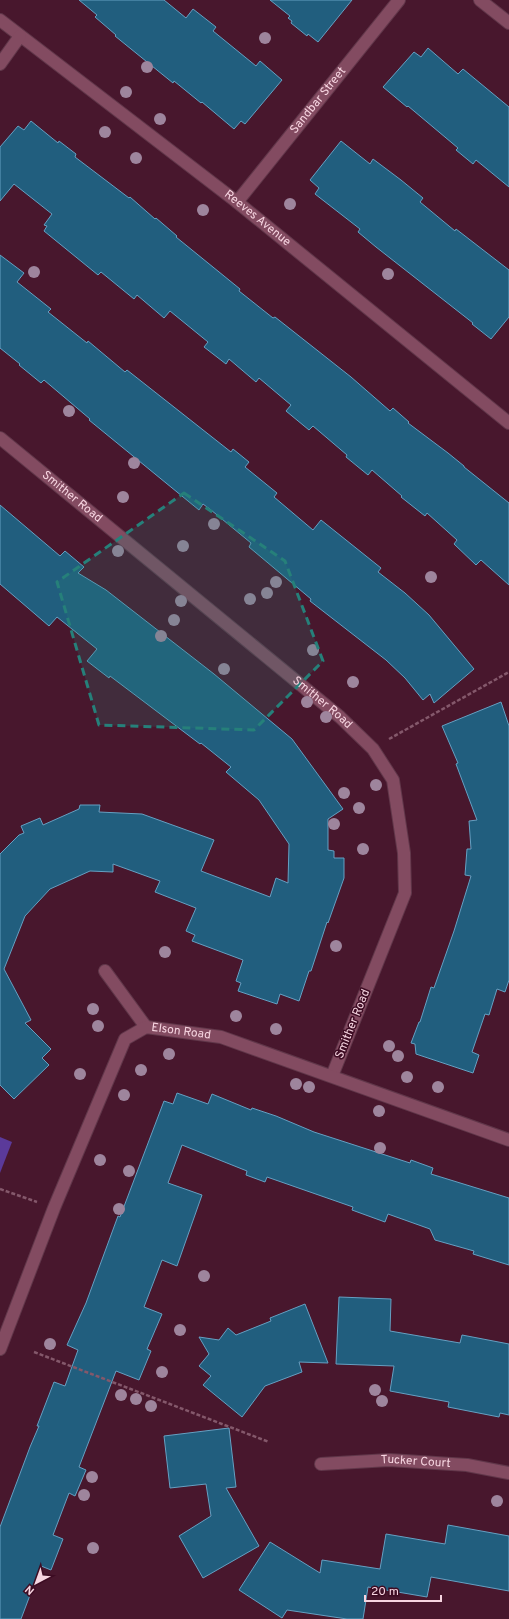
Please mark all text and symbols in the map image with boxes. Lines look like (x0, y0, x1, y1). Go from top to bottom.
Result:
street label: Sandbar Street (287, 64, 350, 137)
street label: Reeves Avenue (221, 187, 294, 250)
street label: Smither Road (38, 467, 105, 527)
street label: Smither Road (289, 673, 356, 732)
street label: Smither Road (332, 987, 374, 1061)
street label: Elson Road (150, 1020, 212, 1044)
street label: Tucker Court (380, 1452, 451, 1472)
north arrow (16, 1563, 56, 1603)
scale bar (365, 1577, 441, 1603)
text: N (23, 1582, 38, 1598)
text: 20 m (371, 1584, 399, 1600)

